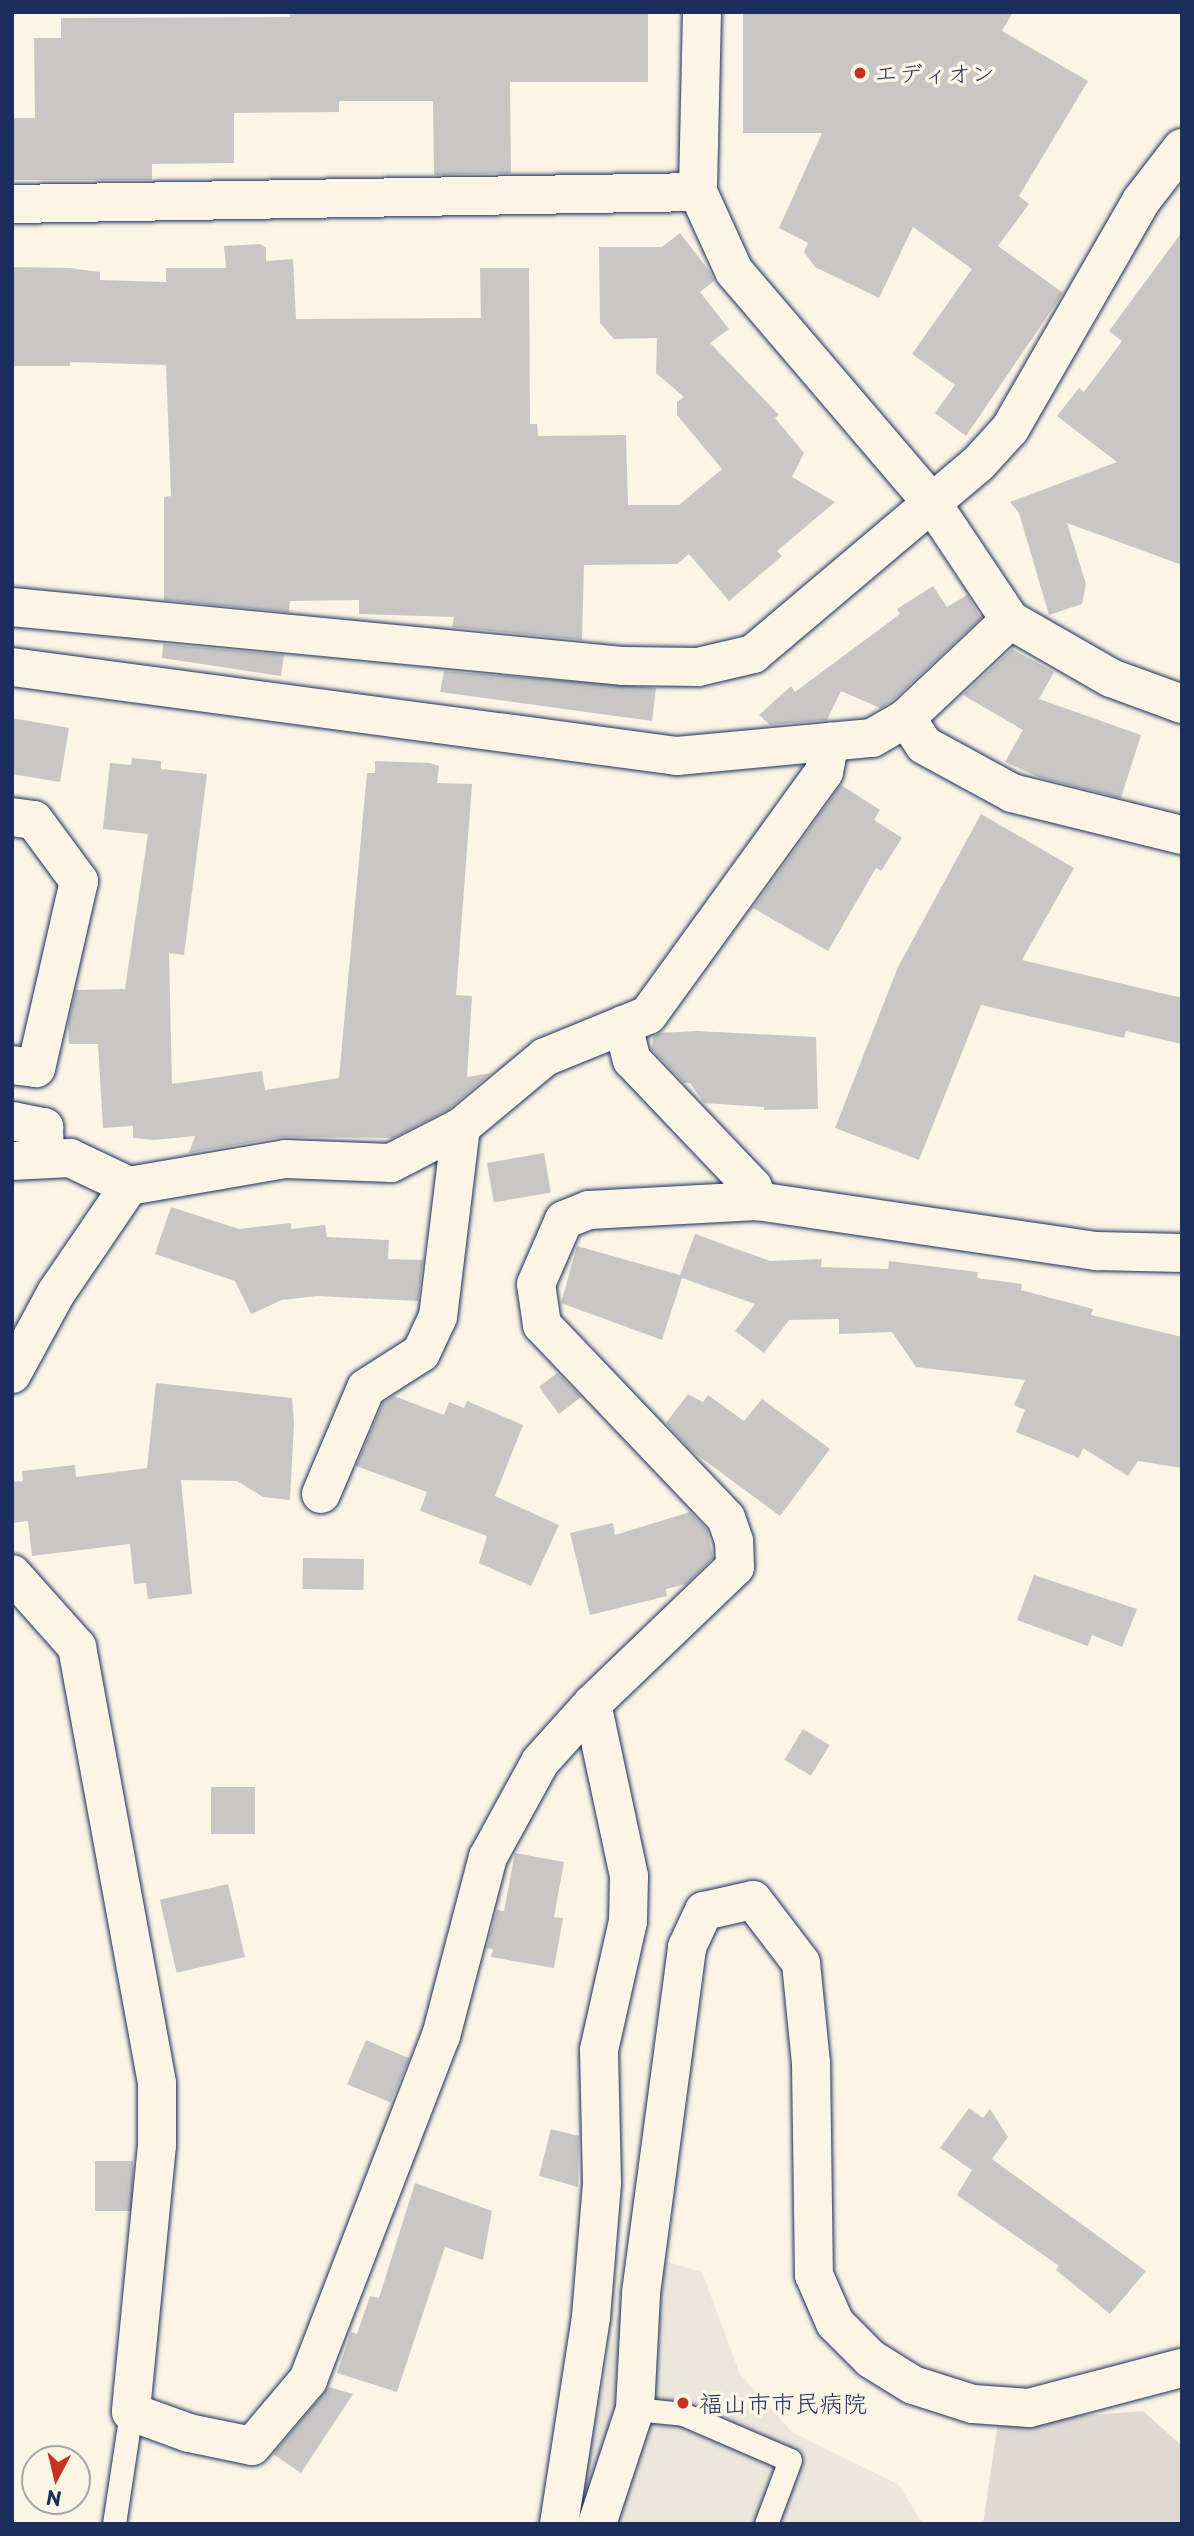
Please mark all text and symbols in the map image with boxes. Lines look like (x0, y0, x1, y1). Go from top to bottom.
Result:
place label: エディオン (874, 59, 994, 87)
marker: エディオン (852, 65, 868, 81)
place label: 福山市市民病院 (699, 2389, 867, 2417)
marker: 福山市市民病院 (673, 2393, 693, 2413)
north arrow (21, 2445, 91, 2515)
text: N (45, 2484, 63, 2514)

